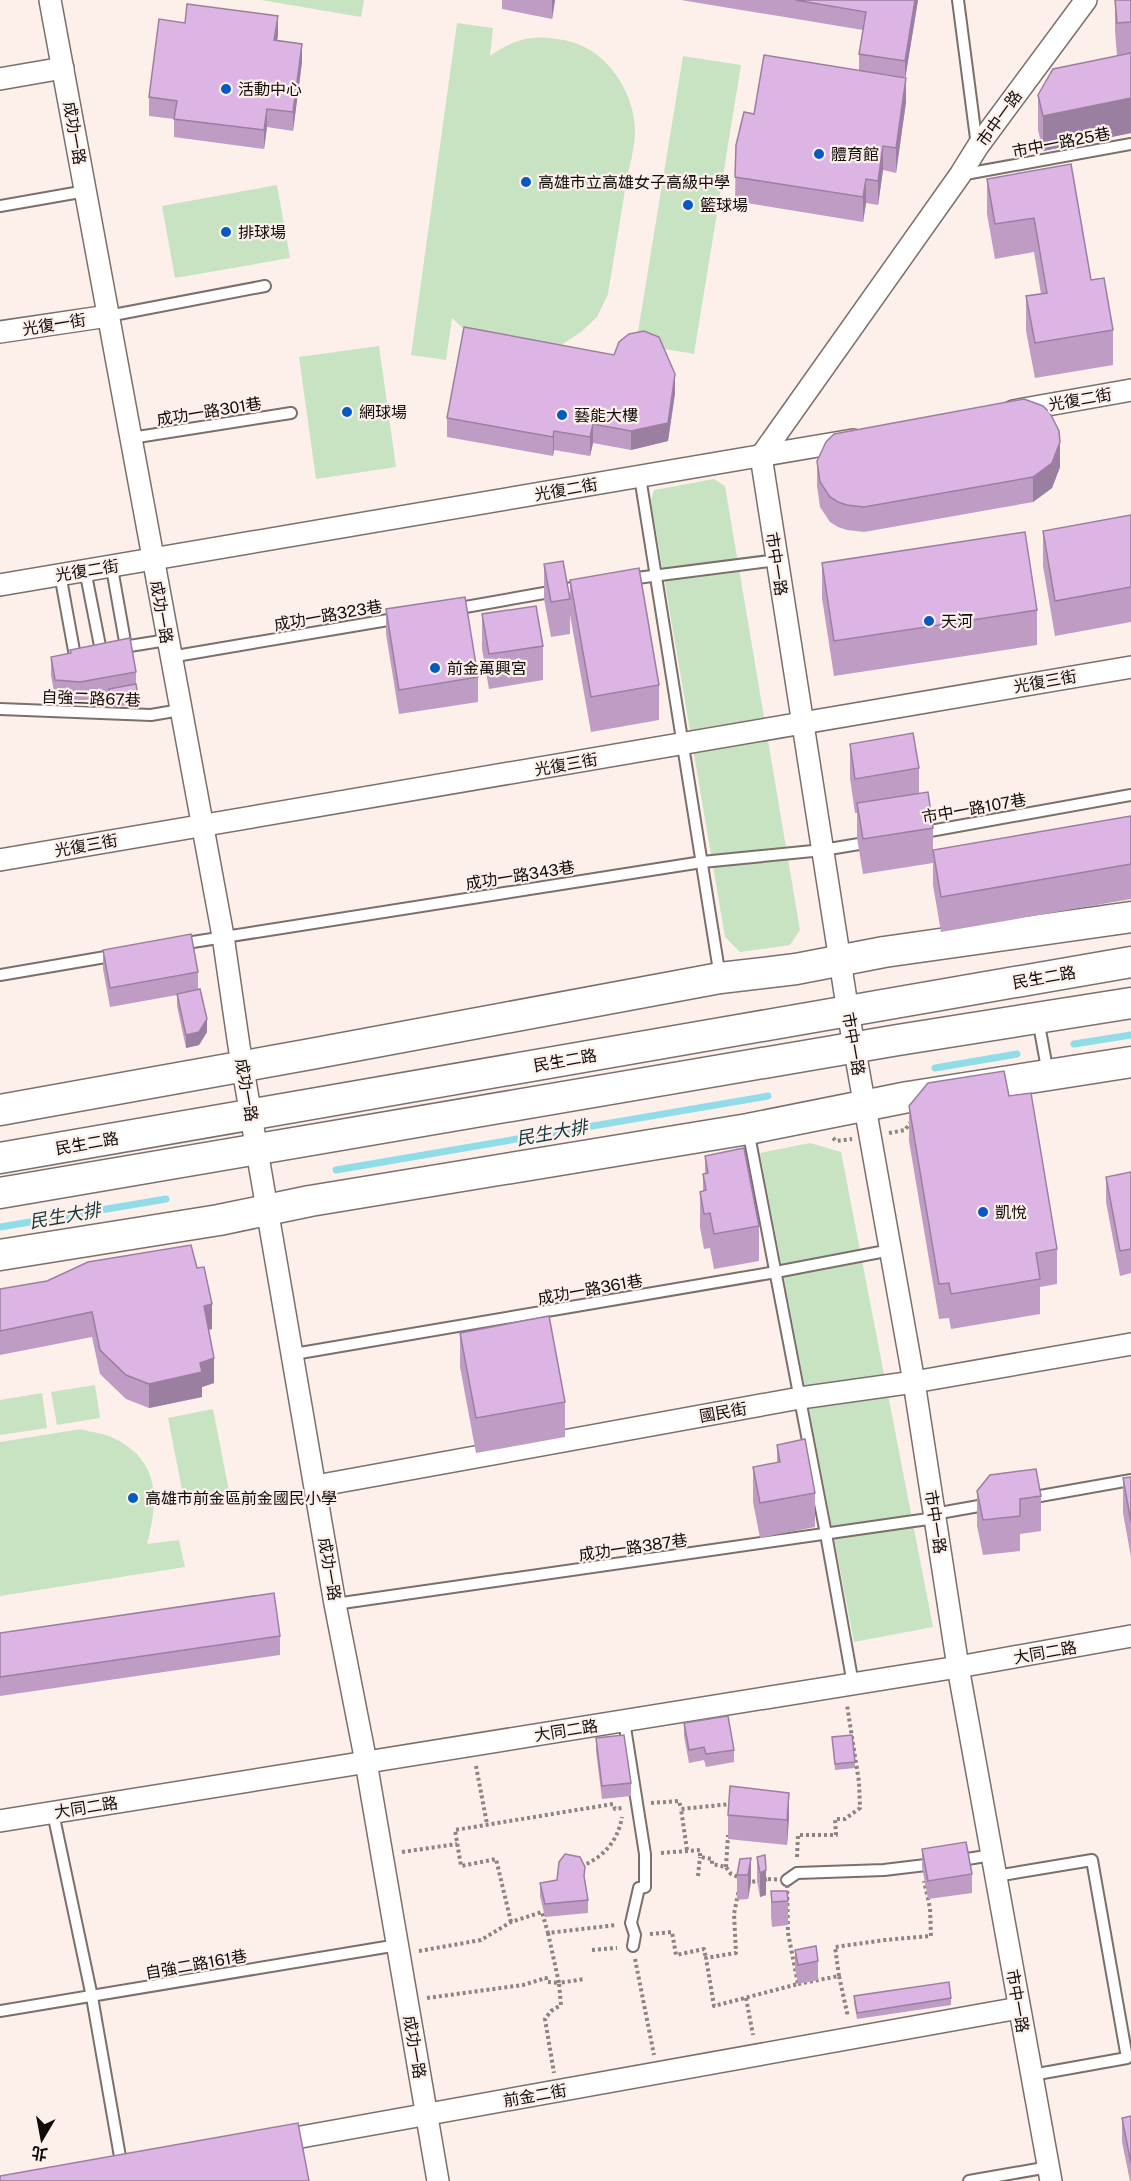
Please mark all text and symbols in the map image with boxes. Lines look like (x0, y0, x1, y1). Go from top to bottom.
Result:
place label: 活動中心 (238, 80, 302, 99)
marker: 活動中心 (219, 82, 233, 96)
street label: 市中一路 (973, 87, 1026, 150)
street label: 成功一路 (60, 100, 89, 166)
street label: 市中一路25巷 (1010, 124, 1112, 161)
place label: 體育館 (831, 145, 879, 164)
marker: 體育館 (812, 147, 826, 161)
place label: 高雄市立高雄女子高級中學 (538, 173, 730, 192)
marker: 高雄市立高雄女子高級中學 (519, 175, 533, 189)
place label: 籃球場 (700, 196, 748, 215)
marker: 籃球場 (681, 198, 695, 212)
place label: 排球場 (238, 223, 286, 242)
marker: 排球場 (219, 225, 233, 239)
street label: 光復一街 (21, 310, 87, 339)
street label: 光復二街 (1047, 385, 1113, 414)
street label: 成功一路301巷 (155, 394, 263, 429)
place label: 網球場 (359, 403, 407, 422)
marker: 網球場 (340, 405, 354, 419)
place label: 藝能大樓 (574, 406, 638, 425)
marker: 藝能大樓 (555, 408, 569, 422)
street label: 光復二街 (533, 475, 599, 504)
street label: 市中一路 (762, 531, 791, 597)
street label: 光復二街 (54, 556, 120, 585)
street label: 成功一路 (147, 579, 176, 645)
street label: 成功一路323巷 (272, 597, 384, 634)
place label: 天河 (941, 612, 973, 631)
marker: 天河 (922, 614, 936, 628)
place label: 前金萬興宮 (447, 659, 527, 678)
marker: 前金萬興宮 (428, 661, 442, 675)
street label: 光復三街 (1012, 667, 1078, 696)
street label: 自強二路67巷 (41, 687, 141, 710)
street label: 光復三街 (533, 750, 599, 779)
street label: 市中一路107巷 (920, 790, 1028, 827)
street label: 光復三街 (53, 831, 119, 860)
street label: 成功一路343巷 (464, 857, 576, 893)
street label: 民生二路 (1011, 963, 1077, 992)
street label: 市中一路 (839, 1011, 868, 1077)
street label: 民生二路 (532, 1046, 598, 1075)
street label: 成功一路 (232, 1057, 261, 1123)
water label: 民生大排 (515, 1116, 591, 1149)
street label: 民生二路 (54, 1129, 120, 1158)
water label: 民生大排 (28, 1199, 104, 1232)
place label: 凱悅 (995, 1203, 1027, 1222)
marker: 凱悅 (976, 1205, 990, 1219)
street label: 成功一路361巷 (536, 1271, 644, 1308)
street label: 國民街 (698, 1399, 748, 1426)
place label: 高雄市前金區前金國民小學 (145, 1489, 337, 1508)
street label: 市中一路 (921, 1489, 950, 1555)
marker: 高雄市前金區前金國民小學 (126, 1491, 140, 1505)
street label: 成功一路387巷 (577, 1530, 689, 1565)
street label: 成功一路 (315, 1536, 344, 1602)
street label: 大同二路 (1012, 1638, 1078, 1667)
street label: 大同二路 (533, 1716, 599, 1745)
street label: 大同二路 (53, 1793, 119, 1822)
street label: 自強二路161巷 (144, 1946, 248, 1983)
street label: 市中一路 (1003, 1968, 1032, 2034)
street label: 成功一路 (400, 2014, 429, 2080)
street label: 前金二街 (502, 2081, 568, 2110)
north arrow (12, 2109, 72, 2169)
text: 北 (30, 2143, 49, 2164)

